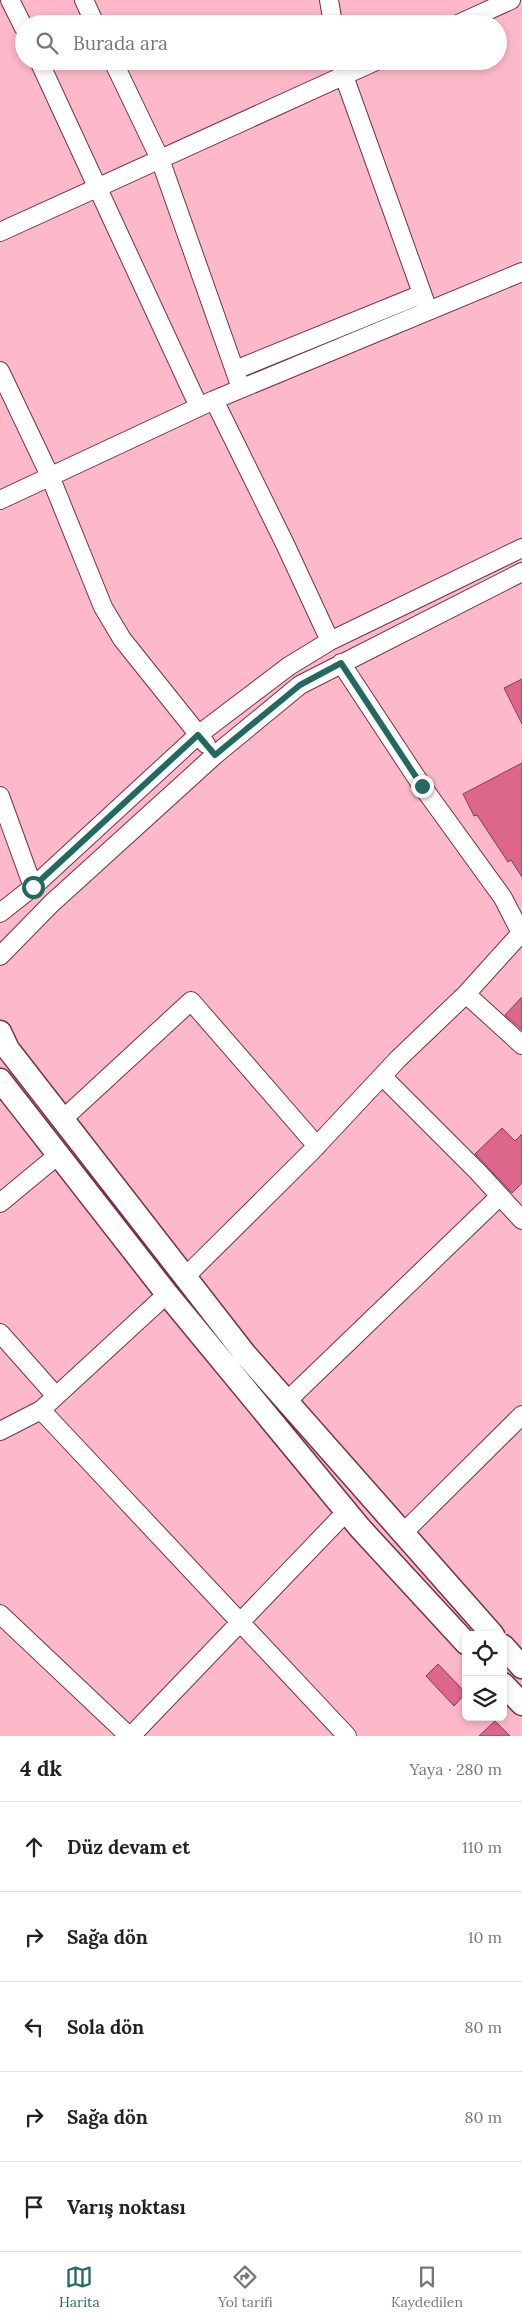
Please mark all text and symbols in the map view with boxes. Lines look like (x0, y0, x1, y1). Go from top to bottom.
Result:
search box (15, 15, 507, 70)
icon: search (33, 29, 61, 57)
text: Burada ara (73, 31, 168, 55)
route end (411, 775, 434, 798)
route start (22, 876, 45, 899)
map controls (462, 1631, 507, 1721)
button: locate (462, 1631, 507, 1676)
button: layers (462, 1676, 507, 1721)
text: 4 dk (20, 1755, 62, 1782)
text: Yaya · 280 m (409, 1759, 502, 1779)
icon: ahead (20, 1833, 48, 1861)
text: Düz devam et (67, 1835, 190, 1859)
text: 110 m (462, 1837, 502, 1857)
icon: right (20, 1923, 48, 1951)
text: Sağa dön (67, 1925, 148, 1949)
text: 10 m (468, 1927, 502, 1947)
icon: left (20, 2013, 48, 2041)
text: Sola dön (67, 2015, 144, 2039)
text: 80 m (465, 2017, 502, 2037)
icon: right (20, 2103, 48, 2131)
text: Sağa dön (67, 2105, 148, 2129)
text: 80 m (465, 2107, 502, 2127)
icon: arrive (20, 2193, 48, 2221)
text: Varış noktası (67, 2195, 186, 2219)
tab: Harita (59, 2263, 100, 2311)
tab: Yol tarifi (218, 2263, 273, 2311)
tab: Kaydedilen (391, 2263, 463, 2311)

